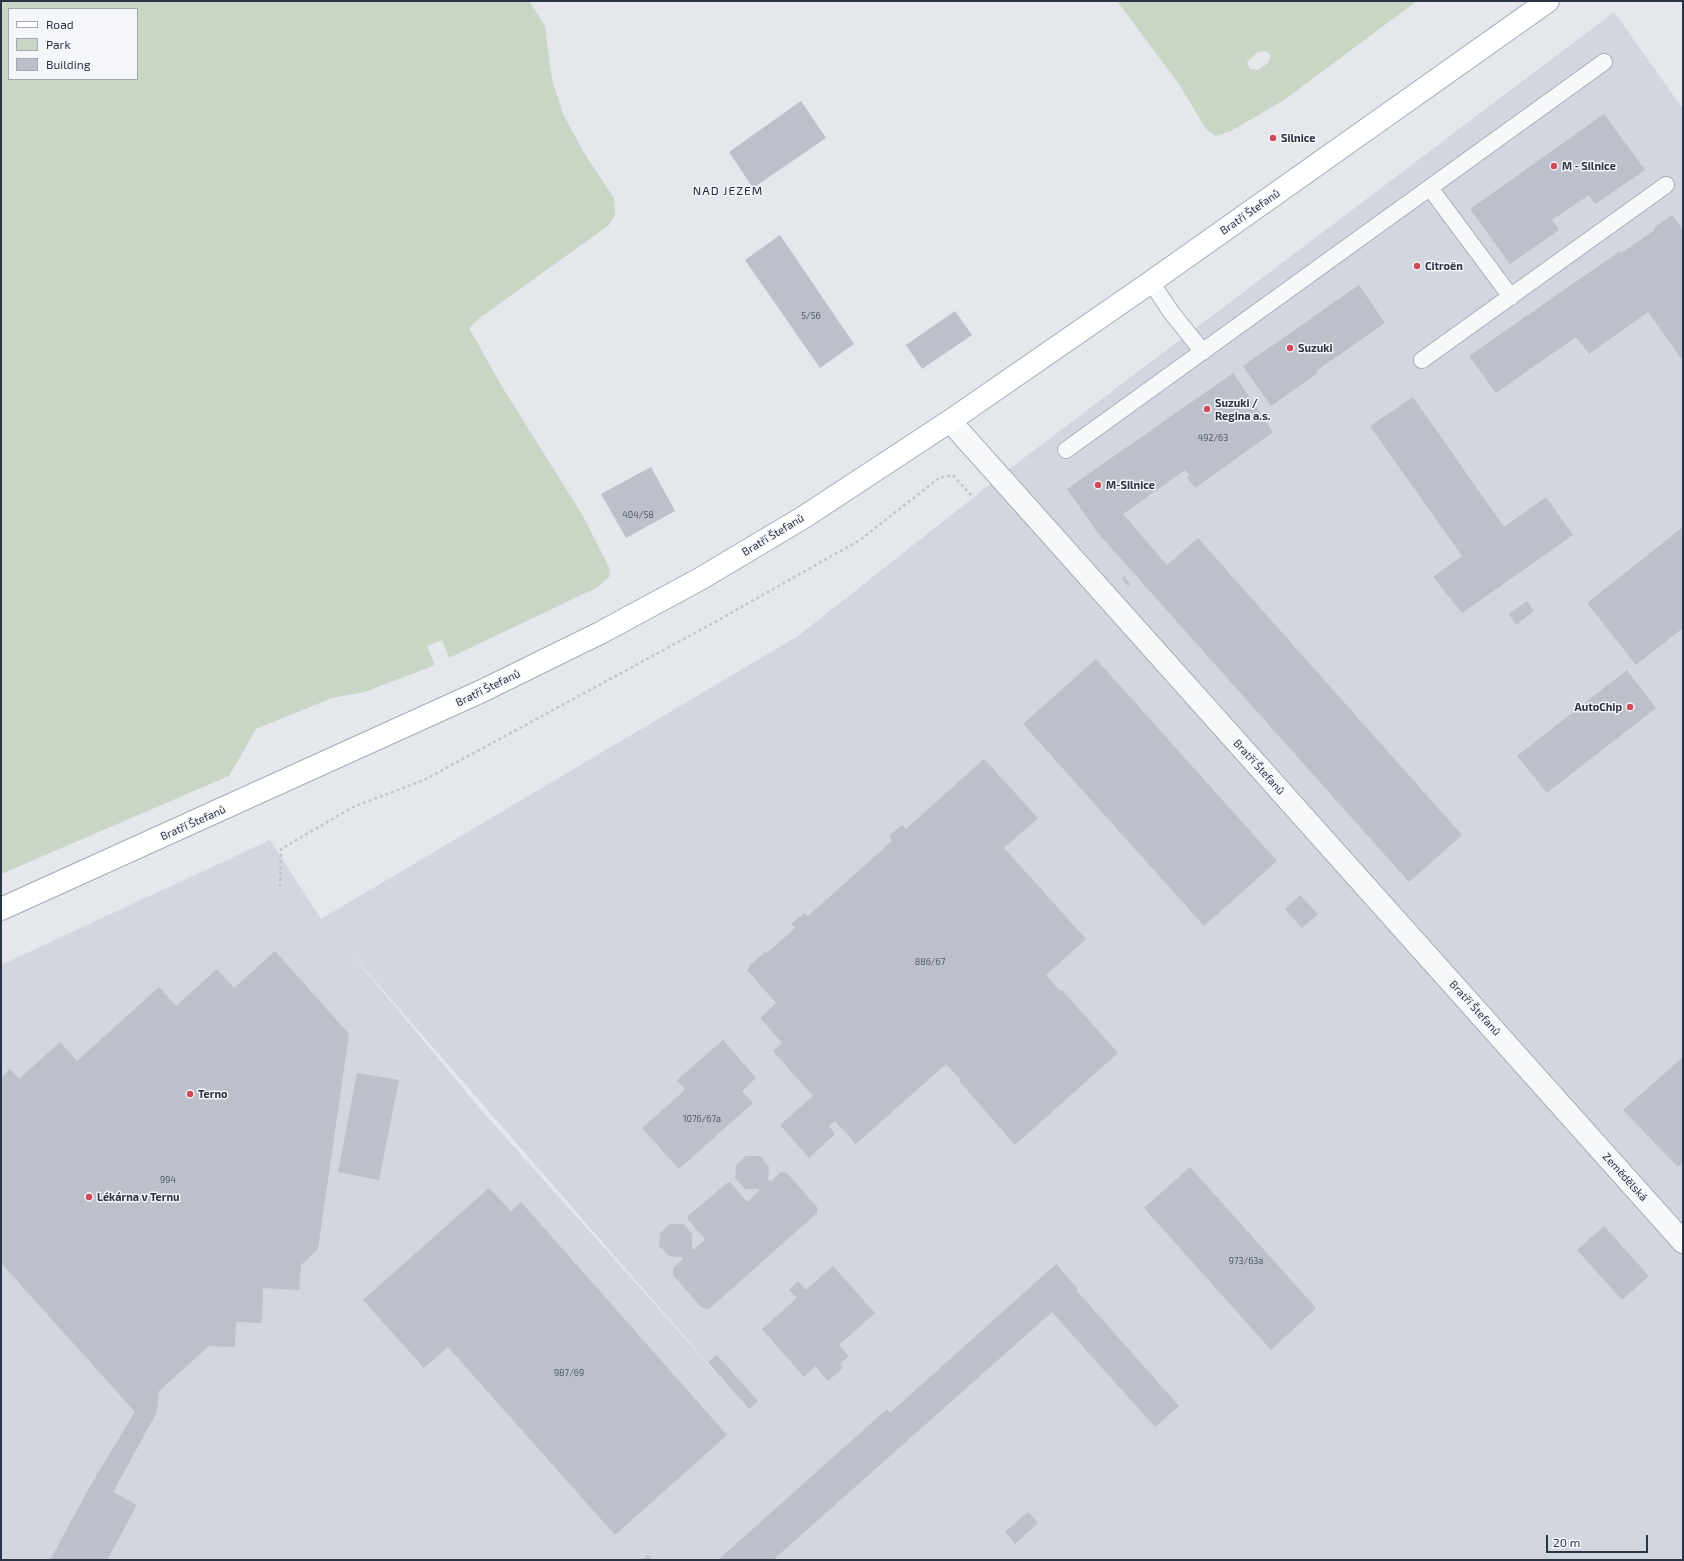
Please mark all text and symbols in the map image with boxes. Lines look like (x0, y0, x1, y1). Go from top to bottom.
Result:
legend (8, 8, 138, 80)
text: Road (46, 17, 74, 31)
text: Park (46, 37, 71, 51)
text: Building (46, 57, 90, 71)
place label: Silnice (1281, 131, 1315, 145)
marker: Silnice (1268, 133, 1278, 143)
place label: M - Silnice (1562, 159, 1616, 173)
marker: M - Silnice (1549, 161, 1559, 171)
district label: NAD JEZEM (693, 184, 763, 198)
street label: Bratří Štefanů (1217, 186, 1283, 238)
place label: Citroën (1425, 259, 1463, 273)
marker: Citroën (1412, 261, 1422, 271)
house number: 5/56 (801, 311, 821, 321)
place label: Suzuki (1298, 341, 1332, 355)
marker: Suzuki (1285, 343, 1295, 353)
place label: Suzuki / Regina a.s. (1215, 396, 1270, 422)
marker: Suzuki / Regina a.s. (1202, 404, 1212, 414)
house number: 492/63 (1198, 433, 1228, 443)
place label: M-Silnice (1106, 478, 1155, 492)
marker: M-Silnice (1093, 480, 1103, 490)
house number: 404/58 (622, 510, 654, 520)
street label: Bratří Štefanů (740, 511, 806, 559)
street label: Bratří Štefanů (454, 667, 522, 709)
place label: AutoChip (1575, 700, 1622, 714)
marker: AutoChip (1625, 702, 1635, 712)
street label: Bratří Štefanů (1231, 737, 1287, 797)
street label: Bratří Štefanů (158, 803, 228, 843)
house number: 886/67 (915, 957, 945, 967)
street label: Bratří Štefanů (1447, 978, 1503, 1038)
place label: Terno (198, 1087, 228, 1101)
marker: Terno (185, 1089, 195, 1099)
house number: 1076/67a (683, 1114, 721, 1124)
street label: Zemědělská (1600, 1150, 1650, 1204)
house number: 994 (160, 1175, 176, 1185)
place label: Lékárna v Ternu (97, 1190, 180, 1204)
marker: Lékárna v Ternu (84, 1192, 94, 1202)
house number: 973/63a (1229, 1256, 1263, 1266)
house number: 987/69 (554, 1368, 584, 1378)
scale bar (1548, 1527, 1650, 1553)
text: 20 m (1553, 1535, 1580, 1549)

